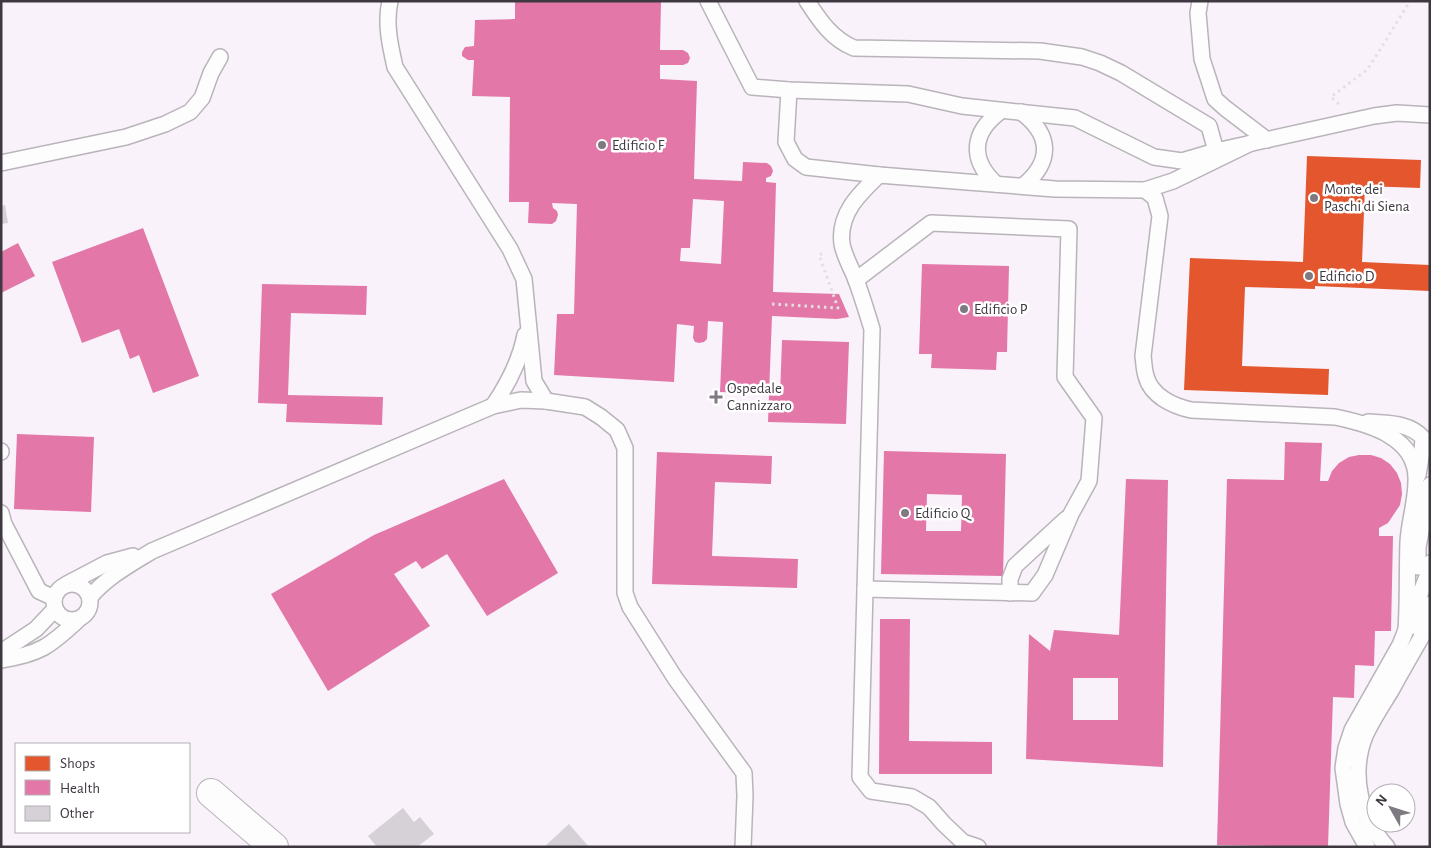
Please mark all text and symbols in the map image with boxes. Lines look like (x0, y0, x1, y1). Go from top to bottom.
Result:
place label: Edificio F (612, 138, 665, 153)
marker: Edificio F (596, 139, 608, 151)
place label: Monte dei Paschi di Siena (1324, 182, 1410, 214)
marker: Monte dei Paschi di Siena (1308, 192, 1320, 204)
place label: Edificio D (1319, 269, 1375, 284)
marker: Edificio D (1303, 270, 1315, 282)
place label: Edificio P (974, 302, 1028, 317)
marker: Edificio P (958, 303, 970, 315)
place label: Ospedale Cannizzaro (727, 381, 792, 413)
marker: Ospedale Cannizzaro (709, 390, 723, 404)
place label: Edificio Q (915, 506, 972, 521)
marker: Edificio Q (899, 507, 911, 519)
legend (15, 743, 190, 833)
text: Shops (60, 756, 95, 771)
text: Health (60, 781, 100, 796)
north arrow (1366, 783, 1416, 833)
text: N (1373, 792, 1390, 809)
text: Other (60, 806, 94, 821)

